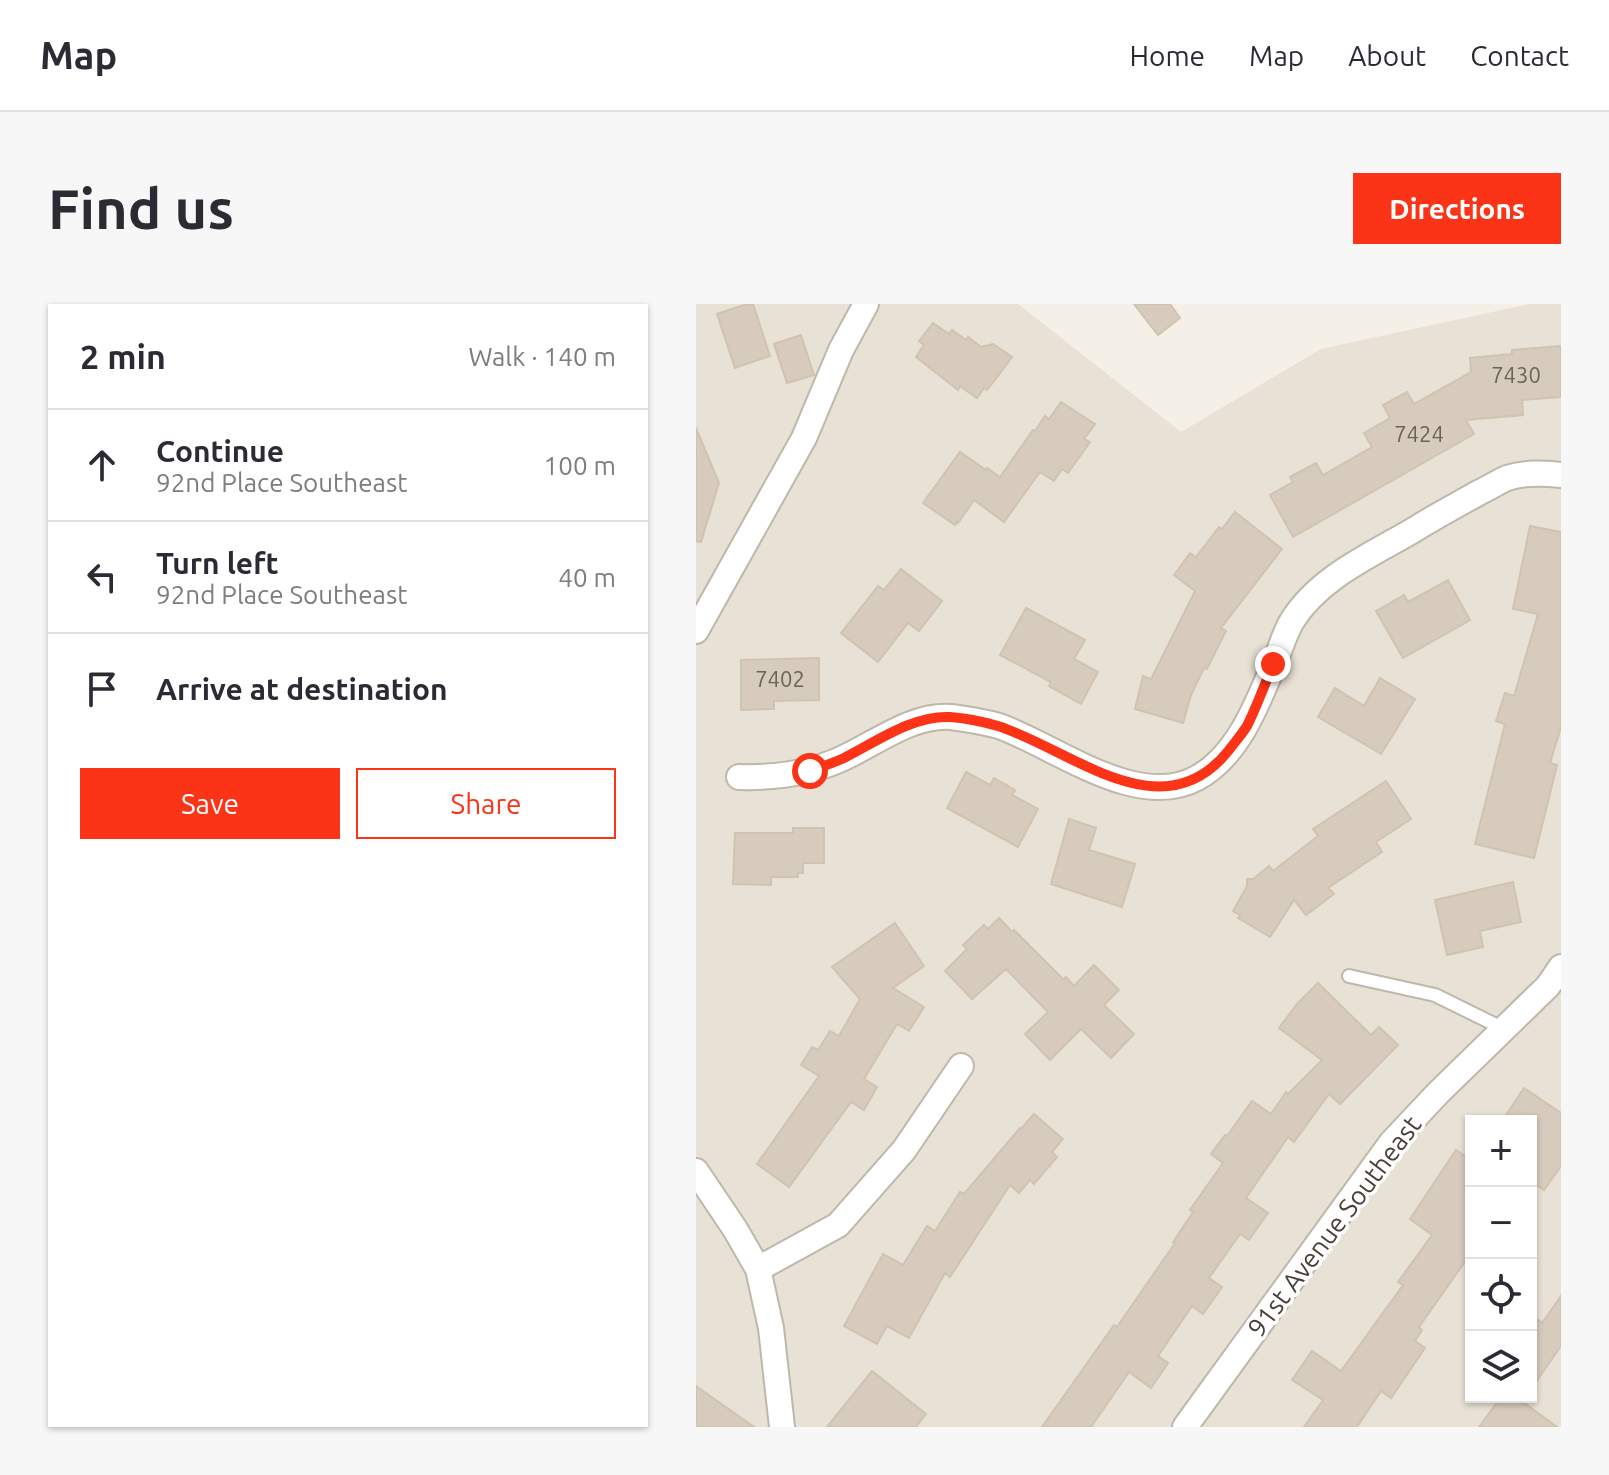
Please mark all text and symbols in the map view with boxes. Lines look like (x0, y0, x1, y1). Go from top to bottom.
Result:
text: Map (40, 34, 117, 76)
text: Home (1130, 40, 1205, 71)
text: Map (1249, 40, 1304, 71)
text: About (1348, 40, 1426, 71)
text: Contact (1470, 40, 1569, 71)
button: Directions (1353, 173, 1561, 244)
text: Find us (48, 177, 234, 240)
text: 2 min (80, 337, 166, 375)
text: Walk · 140 m (468, 342, 616, 371)
house number: 7430 (1491, 362, 1541, 387)
house number: 7424 (1394, 421, 1444, 446)
text: Continue (156, 434, 284, 468)
icon: ahead (80, 443, 124, 487)
text: 100 m (544, 451, 616, 480)
text: 92nd Place Southeast (156, 468, 407, 497)
text: Turn left (156, 546, 278, 580)
icon: left (80, 555, 124, 599)
text: 40 m (558, 563, 616, 592)
text: 92nd Place Southeast (156, 580, 407, 609)
route end (1255, 646, 1291, 682)
house number: 7402 (755, 666, 805, 691)
icon: arrive (80, 667, 124, 711)
text: Arrive at destination (156, 672, 448, 706)
route start (792, 753, 828, 789)
button: Save (80, 768, 340, 839)
button: Share (356, 768, 616, 839)
street label: 91st Avenue Southeast (1242, 1110, 1426, 1342)
map controls (1465, 1115, 1537, 1403)
button: + (1465, 1115, 1537, 1187)
button: − (1465, 1187, 1537, 1259)
button: locate (1465, 1259, 1537, 1331)
button: layers (1465, 1331, 1537, 1403)

